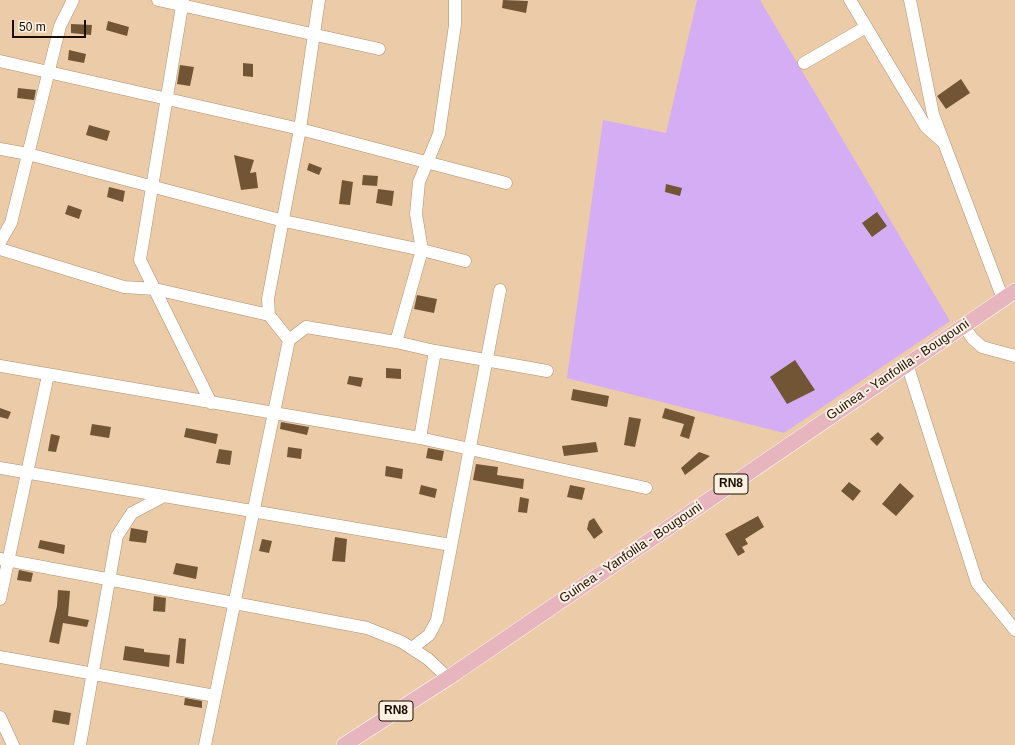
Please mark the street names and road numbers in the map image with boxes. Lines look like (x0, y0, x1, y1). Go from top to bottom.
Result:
street label: Guinea - Yanfolila - Bougouni (824, 316, 972, 424)
road number: RN8 (714, 474, 748, 494)
street label: Guinea - Yanfolila - Bougouni (557, 499, 705, 607)
road number: RN8 (379, 701, 413, 721)

